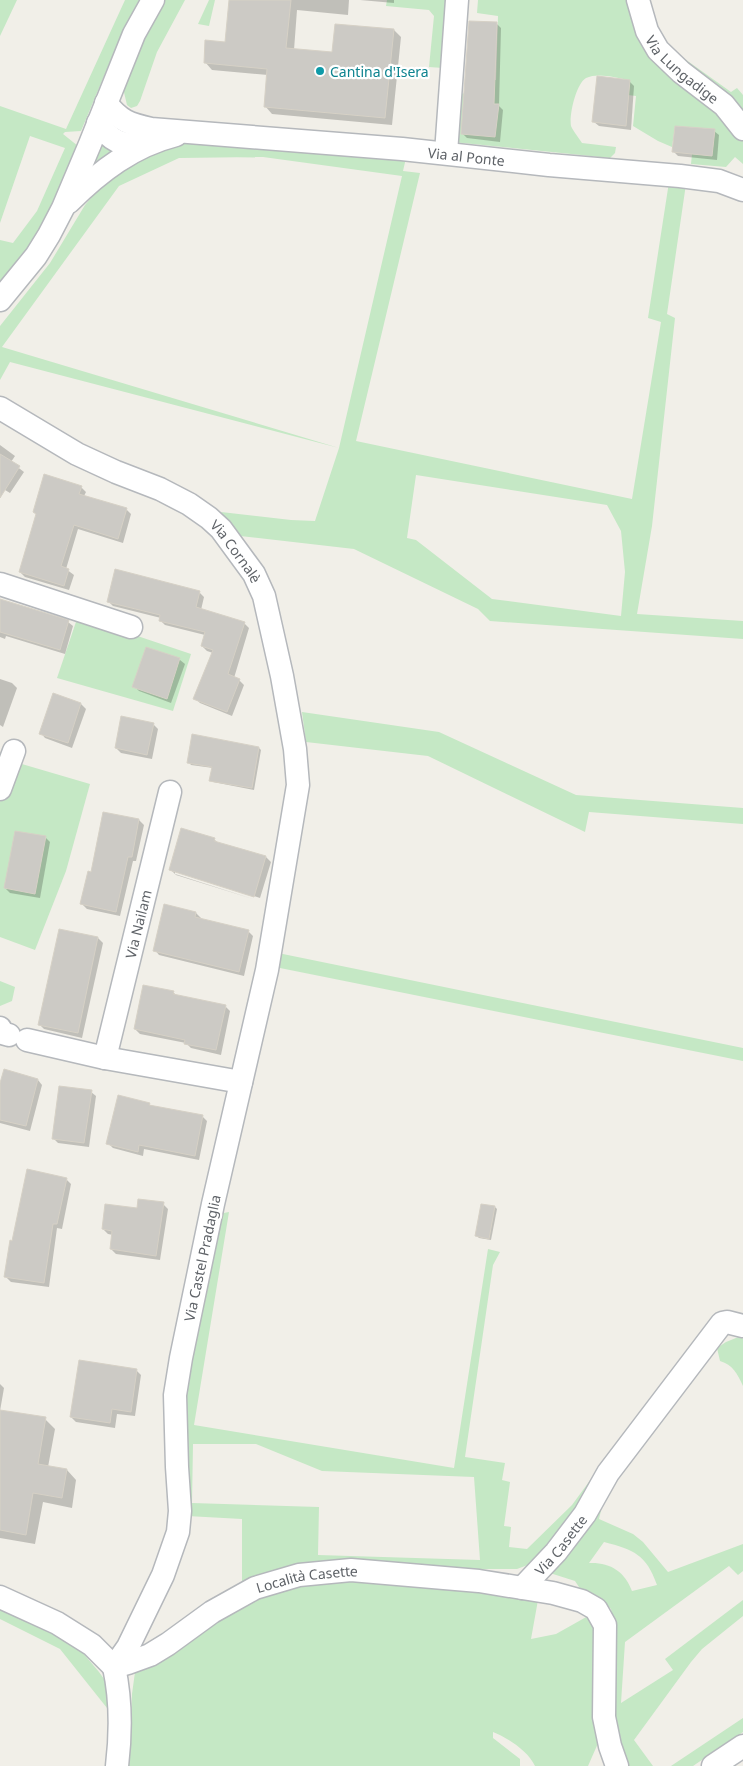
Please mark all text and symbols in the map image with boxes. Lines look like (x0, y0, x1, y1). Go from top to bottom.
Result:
street label: Via Lungadige (642, 31, 723, 107)
place label: Cantina d'Isera (330, 62, 429, 81)
marker: Cantina d'Isera (314, 65, 326, 77)
street label: Via al Ponte (427, 142, 506, 170)
street label: Via Cornalè (207, 515, 266, 586)
street label: Via Nailam (120, 888, 155, 960)
street label: Via Castel Pradaglia (179, 1193, 225, 1323)
street label: Via Casette (530, 1510, 591, 1579)
street label: Località Casette (254, 1560, 359, 1597)

